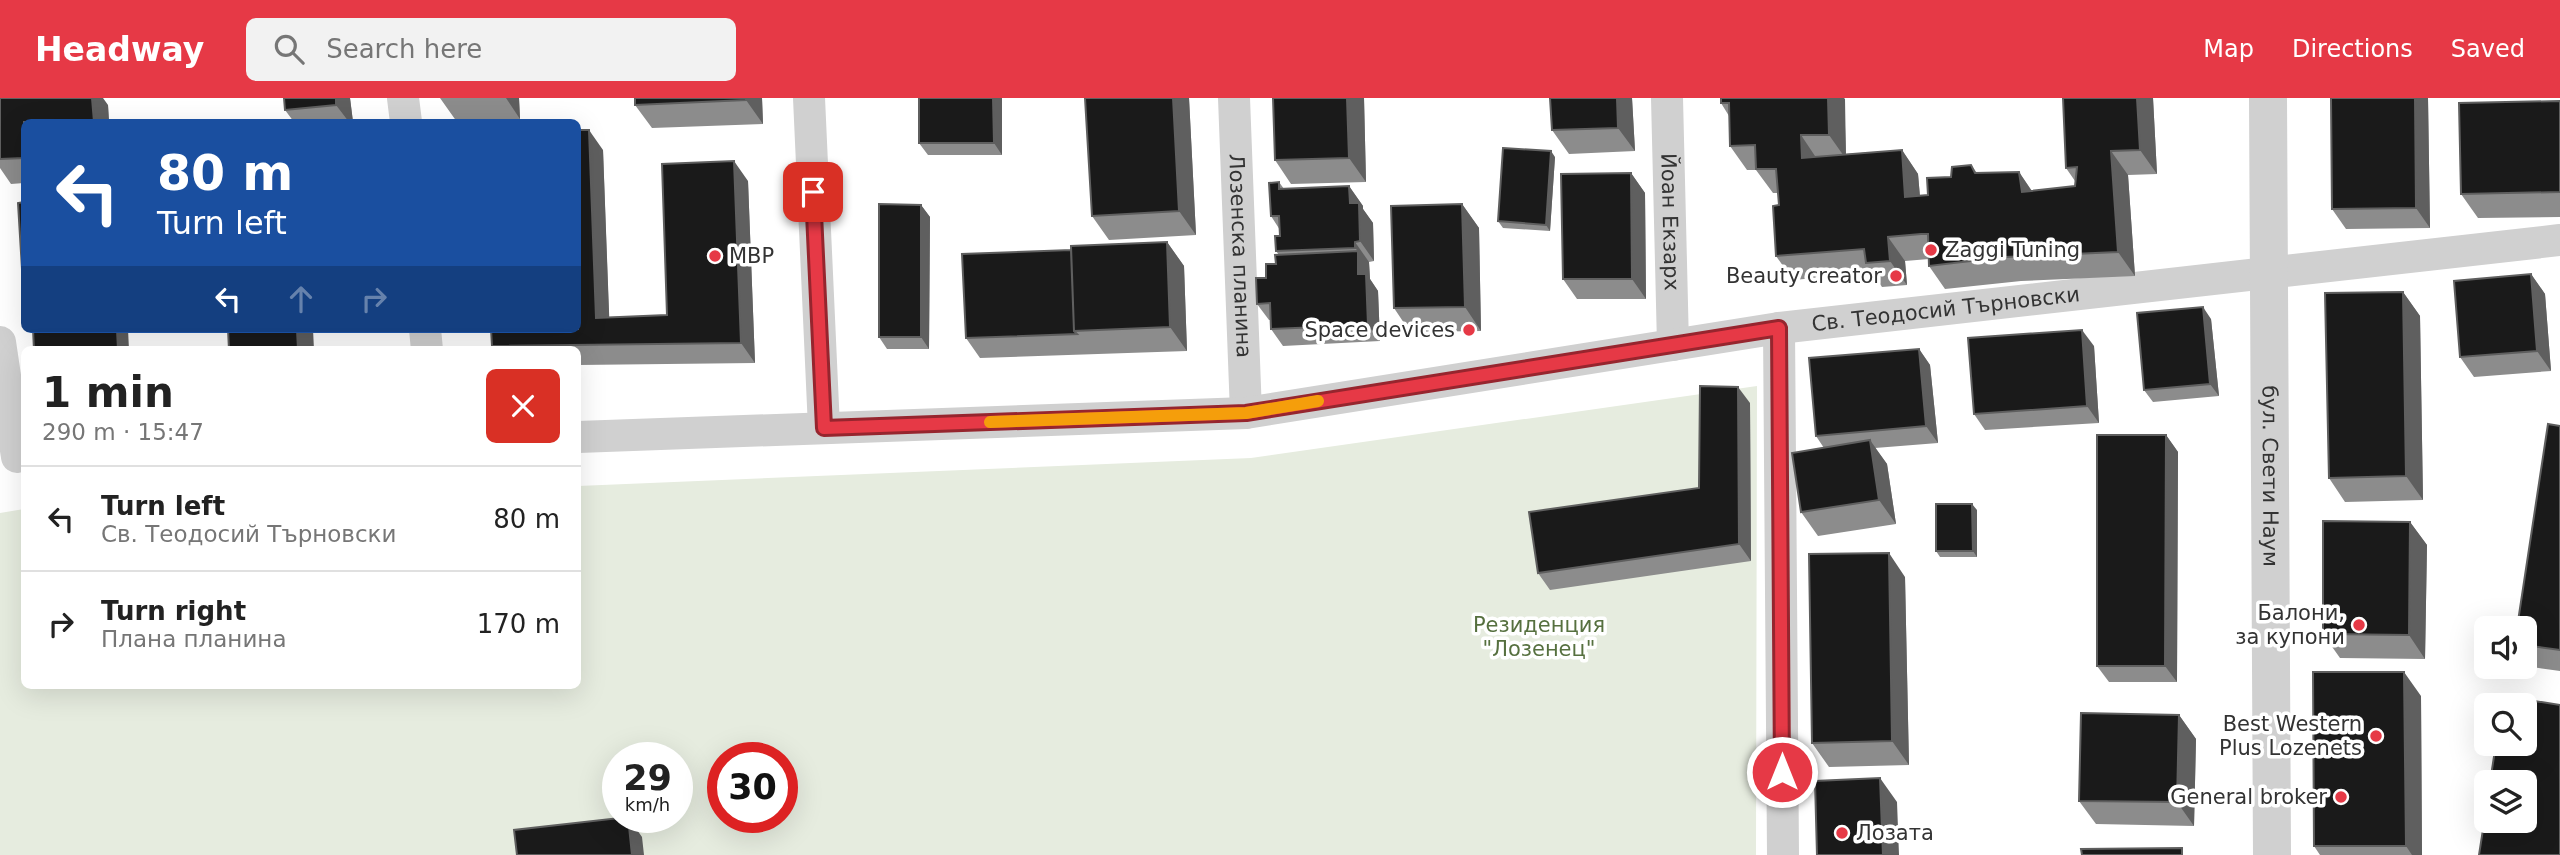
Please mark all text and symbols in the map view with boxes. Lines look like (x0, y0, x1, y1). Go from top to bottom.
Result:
search box (246, 18, 736, 81)
text: Headway (35, 30, 204, 69)
icon: search (270, 30, 308, 68)
text: Search here (326, 34, 482, 64)
text: Map (2203, 35, 2254, 63)
text: Directions (2292, 35, 2413, 63)
text: Saved (2451, 35, 2525, 63)
text: 80 m (157, 145, 293, 202)
icon: left (42, 147, 133, 238)
street label: Лозенска планина (1224, 153, 1256, 358)
street label: Йоан Екзарх (1656, 153, 1684, 291)
pin (783, 162, 843, 222)
icon: arrive (794, 173, 832, 211)
text: Turn left (157, 204, 287, 242)
place label: Zaggi Tuning (1945, 238, 2080, 262)
marker: Zaggi Tuning (1923, 242, 1939, 258)
place label: МВР (729, 244, 774, 268)
marker: МВР (707, 248, 723, 264)
place label: Beauty creator (1726, 264, 1882, 288)
marker: Beauty creator (1888, 268, 1904, 284)
icon: left (209, 280, 247, 318)
icon: ahead (282, 280, 320, 318)
icon: right (355, 280, 393, 318)
street label: Св. Теодосий Търновски (1810, 282, 2081, 336)
place label: Space devices (1304, 318, 1455, 342)
marker: Space devices (1461, 322, 1477, 338)
text: 1 min (42, 368, 174, 417)
button: close (486, 369, 560, 443)
street label: бул. Свети Наум (2258, 385, 2282, 567)
text: 290 m · 15:47 (42, 419, 204, 445)
text: Turn left (101, 491, 225, 521)
icon: left (42, 500, 80, 538)
text: 80 m (493, 504, 560, 534)
text: Св. Теодосий Търновски (101, 521, 396, 547)
text: Turn right (101, 596, 246, 626)
place label: Балони, за купони (2235, 601, 2345, 649)
icon: right (42, 605, 80, 643)
text: 170 m (477, 609, 560, 639)
park label: Резиденция "Лозенец" (1473, 613, 1605, 661)
map controls (2474, 616, 2537, 833)
button: sound (2474, 616, 2537, 679)
marker: Балони, за купони (2351, 617, 2367, 633)
text: Плана планина (101, 626, 286, 652)
button: search (2474, 693, 2537, 756)
place label: Best Western Plus Lozenets (2219, 712, 2362, 760)
marker: Best Western Plus Lozenets (2368, 728, 2384, 744)
position arrow (1745, 735, 1819, 809)
speed limit sign: 30 (707, 742, 798, 833)
text: 29 (623, 758, 672, 798)
button: layers (2474, 770, 2537, 833)
place label: General broker (2170, 785, 2327, 809)
marker: General broker (2333, 789, 2349, 805)
text: km/h (625, 794, 670, 815)
place label: Лозата (1856, 821, 1934, 845)
marker: Лозата (1834, 825, 1850, 841)

